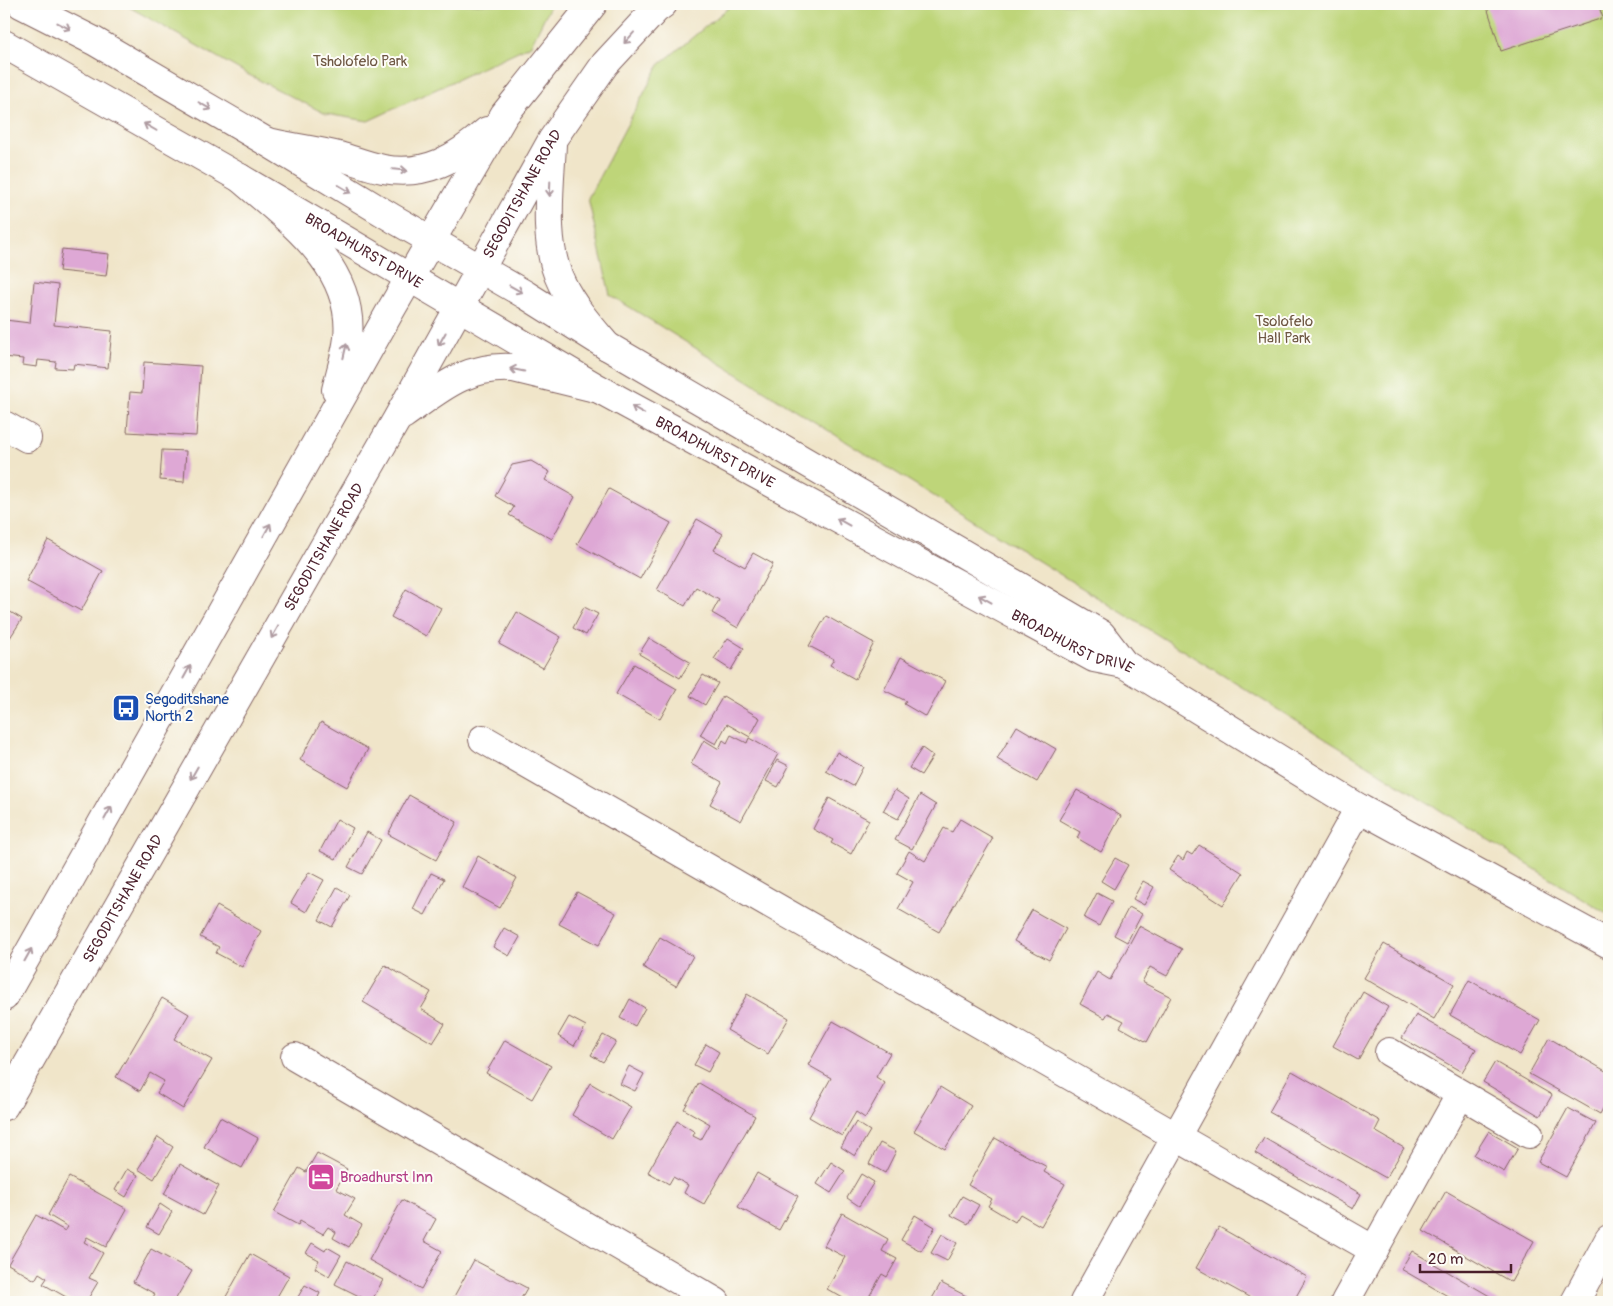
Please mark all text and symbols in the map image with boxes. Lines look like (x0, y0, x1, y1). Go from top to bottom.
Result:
one-way arrow (56, 22, 71, 31)
one-way arrow (623, 32, 635, 45)
park label: Tsholofelo Park (313, 52, 408, 71)
one-way arrow (198, 101, 213, 111)
one-way arrow (143, 121, 157, 131)
street label: SEGODITSHANE ROAD (479, 126, 566, 262)
one-way arrow (391, 166, 407, 175)
one-way arrow (545, 180, 555, 197)
one-way arrow (338, 184, 352, 195)
street label: BROADHURST DRIVE (301, 209, 426, 293)
one-way arrow (508, 284, 522, 294)
park label: Tsolofelo Hall Park (1255, 312, 1313, 348)
one-way arrow (436, 331, 446, 346)
one-way arrow (341, 344, 350, 360)
one-way arrow (510, 364, 526, 374)
one-way arrow (632, 405, 646, 415)
street label: BROADHURST DRIVE (652, 412, 778, 492)
street label: SEGODITSHANE ROAD (280, 480, 368, 614)
one-way arrow (836, 516, 850, 526)
one-way arrow (263, 523, 272, 538)
one-way arrow (978, 594, 993, 604)
street label: BROADHURST DRIVE (1008, 605, 1138, 677)
one-way arrow (270, 625, 280, 640)
one-way arrow (183, 665, 193, 679)
place label: Segoditshane North 2 (145, 690, 230, 726)
bus stop icon: Segoditshane North 2 (111, 693, 141, 723)
one-way arrow (189, 766, 199, 780)
one-way arrow (103, 807, 113, 821)
street label: SEGODITSHANE ROAD (79, 831, 167, 966)
one-way arrow (23, 948, 33, 962)
hotel icon: Broadhurst Inn (306, 1162, 336, 1192)
place label: Broadhurst Inn (340, 1168, 433, 1187)
scale bar (1420, 1241, 1512, 1273)
text: 20 m (1428, 1250, 1463, 1269)

